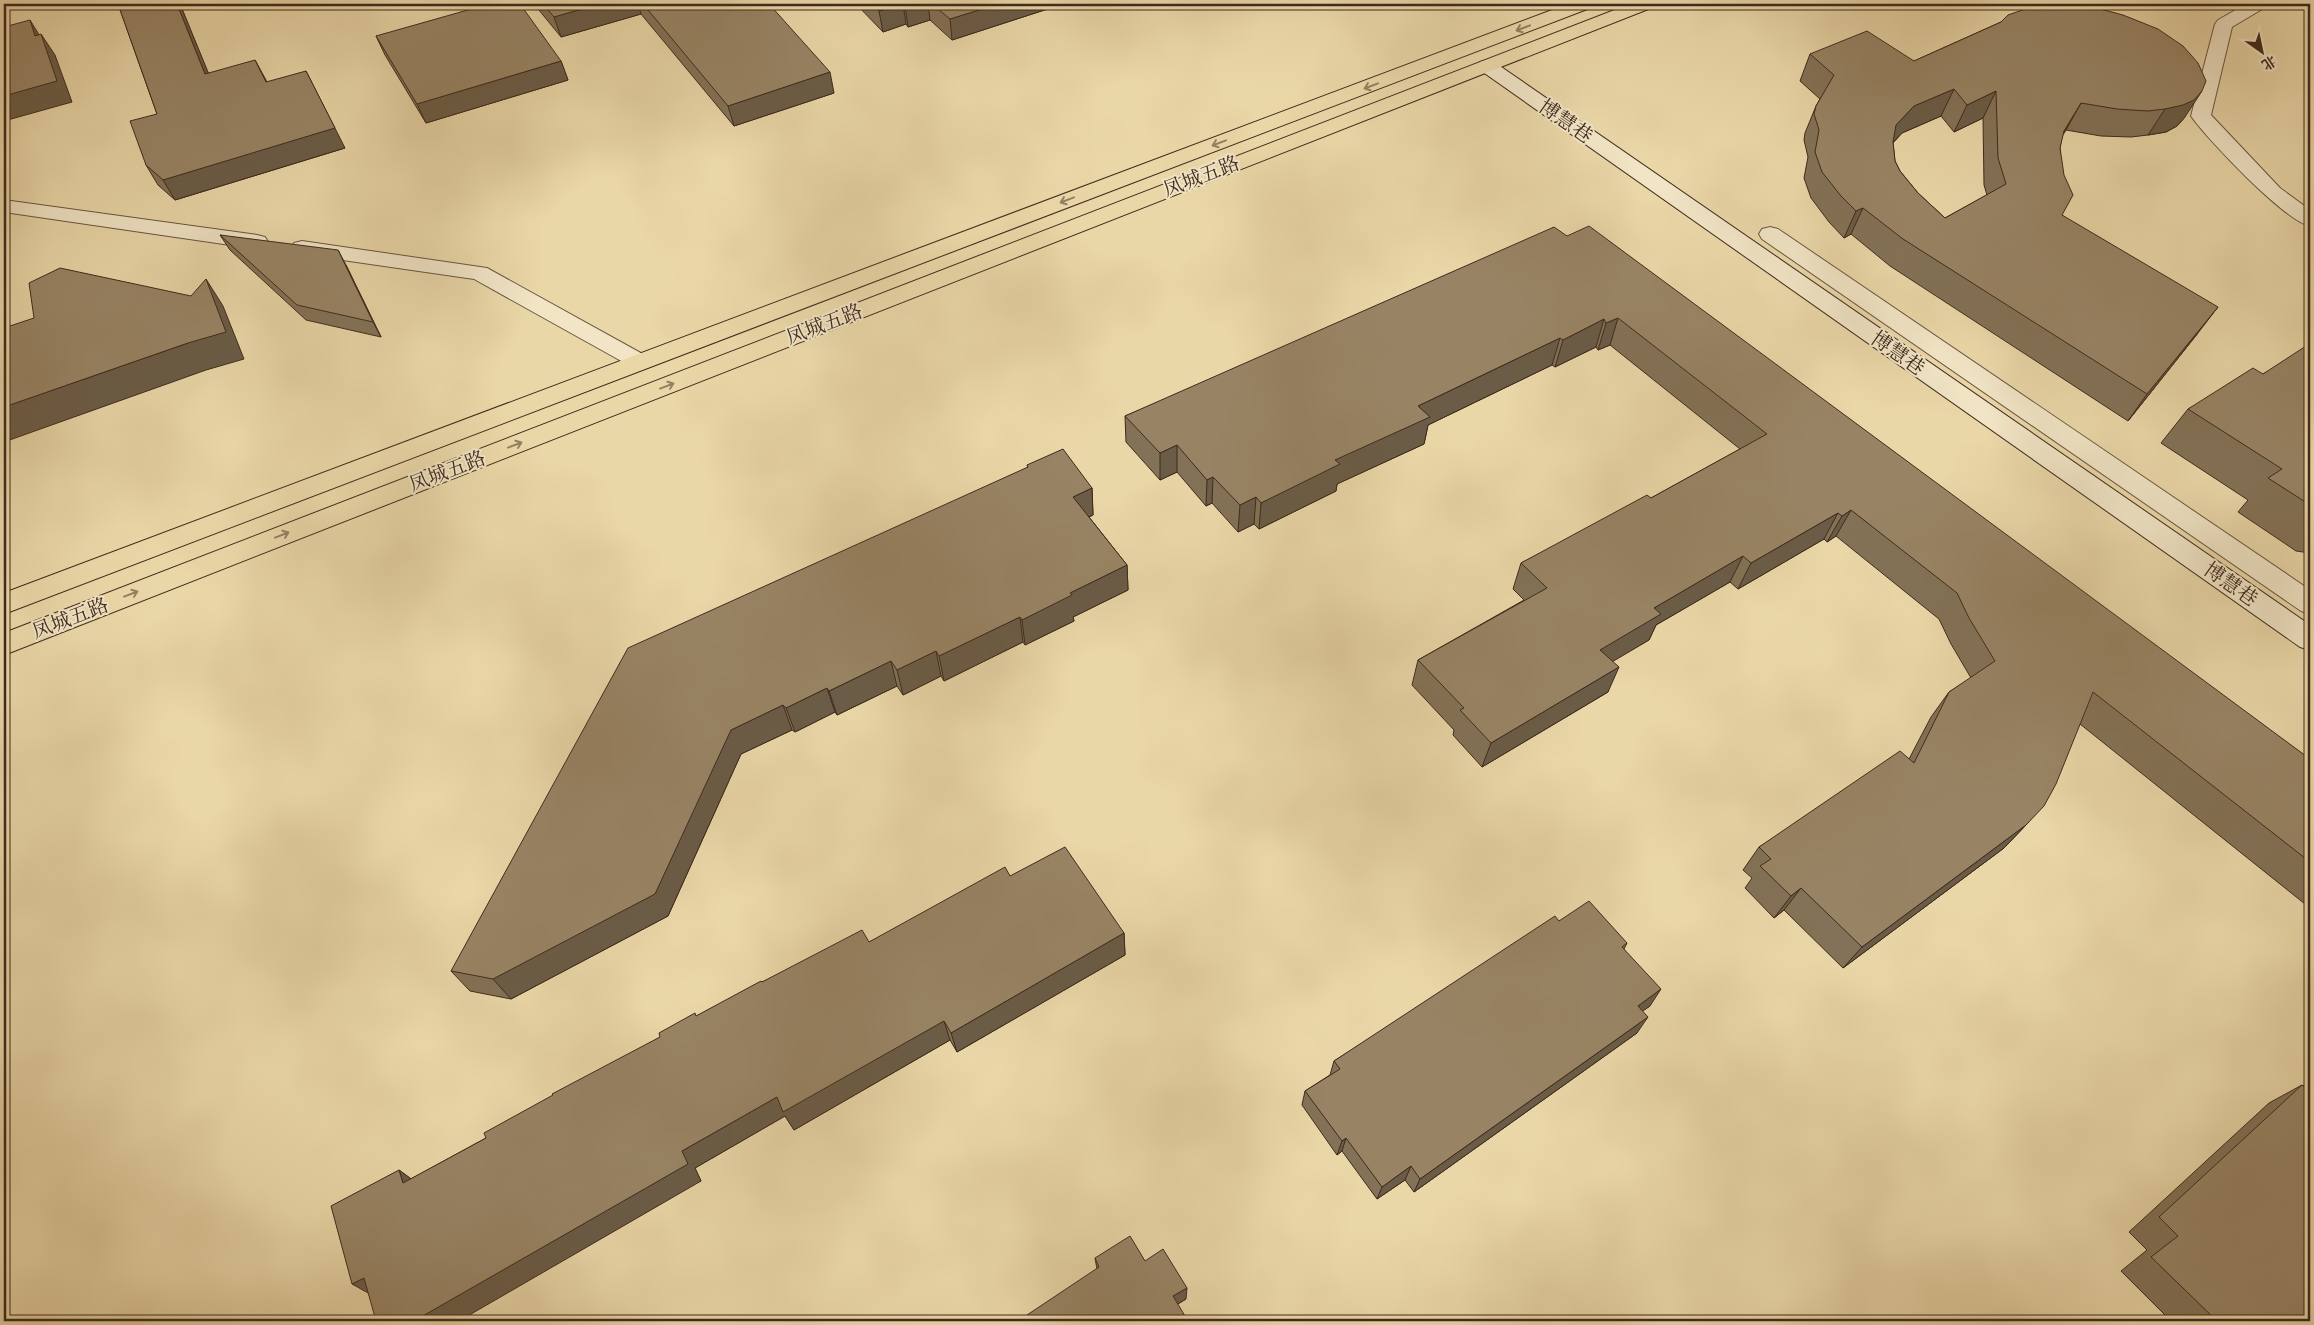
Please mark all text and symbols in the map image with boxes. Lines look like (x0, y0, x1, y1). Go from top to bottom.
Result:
one-way arrow (1515, 24, 1530, 33)
north arrow (2236, 28, 2286, 78)
text: 北 (2258, 52, 2280, 74)
one-way arrow (1364, 81, 1379, 91)
street label: 博慧巷 (1534, 93, 1598, 149)
one-way arrow (1212, 139, 1227, 148)
street label: 凤城五路 (1159, 150, 1243, 202)
one-way arrow (1060, 196, 1075, 206)
street label: 凤城五路 (782, 298, 866, 350)
street label: 博慧巷 (1866, 325, 1930, 381)
one-way arrow (659, 380, 674, 389)
one-way arrow (507, 440, 522, 449)
street label: 凤城五路 (405, 445, 489, 497)
one-way arrow (274, 530, 289, 540)
street label: 博慧巷 (2199, 556, 2263, 612)
one-way arrow (123, 589, 138, 598)
street label: 凤城五路 (28, 592, 112, 644)

